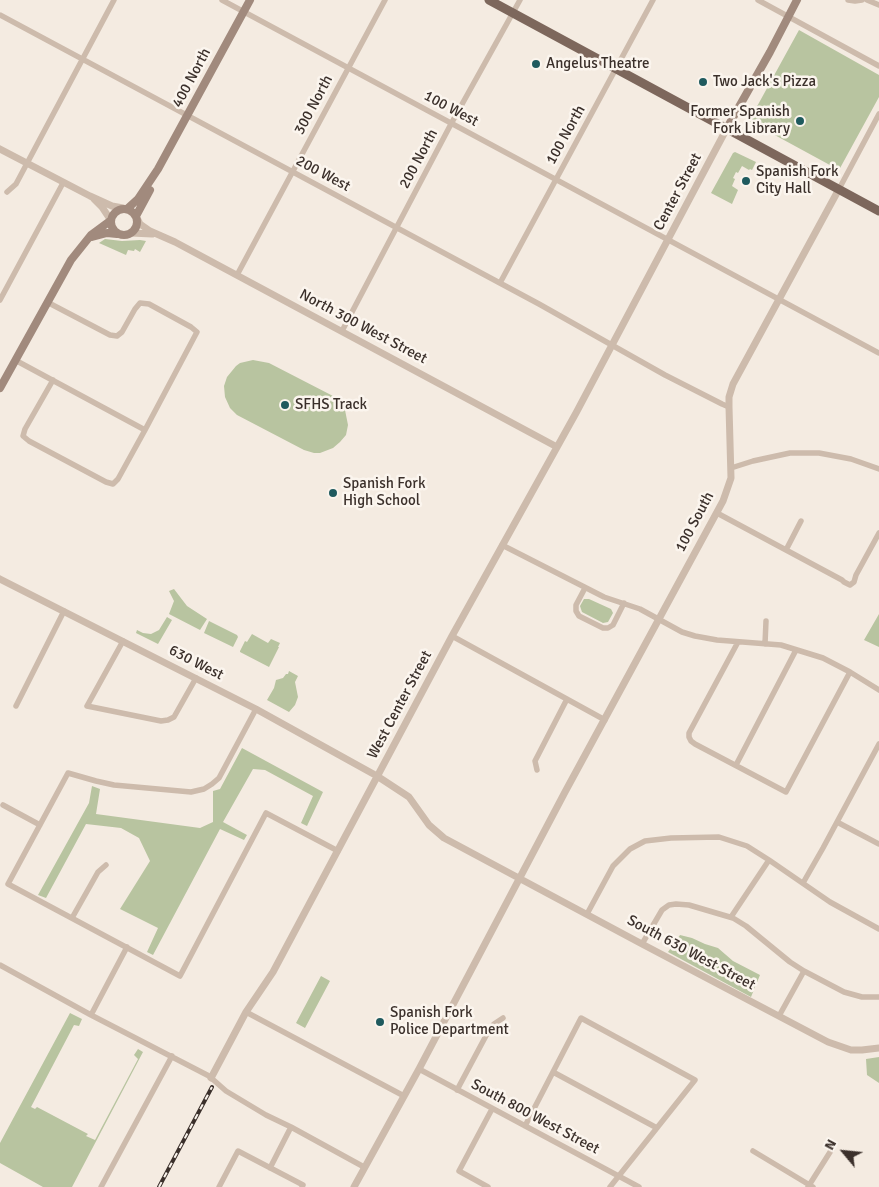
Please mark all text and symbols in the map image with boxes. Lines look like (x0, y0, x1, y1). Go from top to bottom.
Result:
street label: 400 North (169, 45, 215, 111)
place label: Angelus Theatre (546, 55, 650, 73)
marker: Angelus Theatre (530, 58, 542, 70)
street label: 300 North (291, 72, 337, 138)
place label: Two Jack's Pizza (713, 73, 816, 91)
marker: Two Jack's Pizza (697, 76, 709, 88)
street label: 100 West (421, 87, 481, 131)
street label: 100 North (542, 102, 590, 168)
place label: Former Spanish Fork Library (690, 103, 790, 138)
marker: Former Spanish Fork Library (794, 115, 806, 127)
street label: 200 North (396, 126, 442, 192)
street label: Center Street (650, 150, 706, 234)
street label: 200 West (293, 152, 353, 196)
place label: Spanish Fork City Hall (756, 163, 838, 198)
marker: Spanish Fork City Hall (740, 175, 752, 187)
street label: North 300 West Street (296, 286, 430, 368)
place label: SFHS Track (295, 396, 367, 414)
marker: SFHS Track (279, 399, 291, 411)
place label: Spanish Fork High School (343, 475, 425, 510)
marker: Spanish Fork High School (327, 487, 339, 499)
street label: 100 South (672, 489, 718, 555)
street label: 630 West (166, 642, 226, 684)
street label: West Center Street (364, 648, 436, 762)
street label: South 630 West Street (624, 912, 758, 994)
place label: Spanish Fork Police Department (390, 1004, 509, 1039)
marker: Spanish Fork Police Department (374, 1016, 386, 1028)
street label: South 800 West Street (468, 1076, 602, 1158)
north arrow (819, 1127, 869, 1177)
text: N (821, 1136, 840, 1153)

